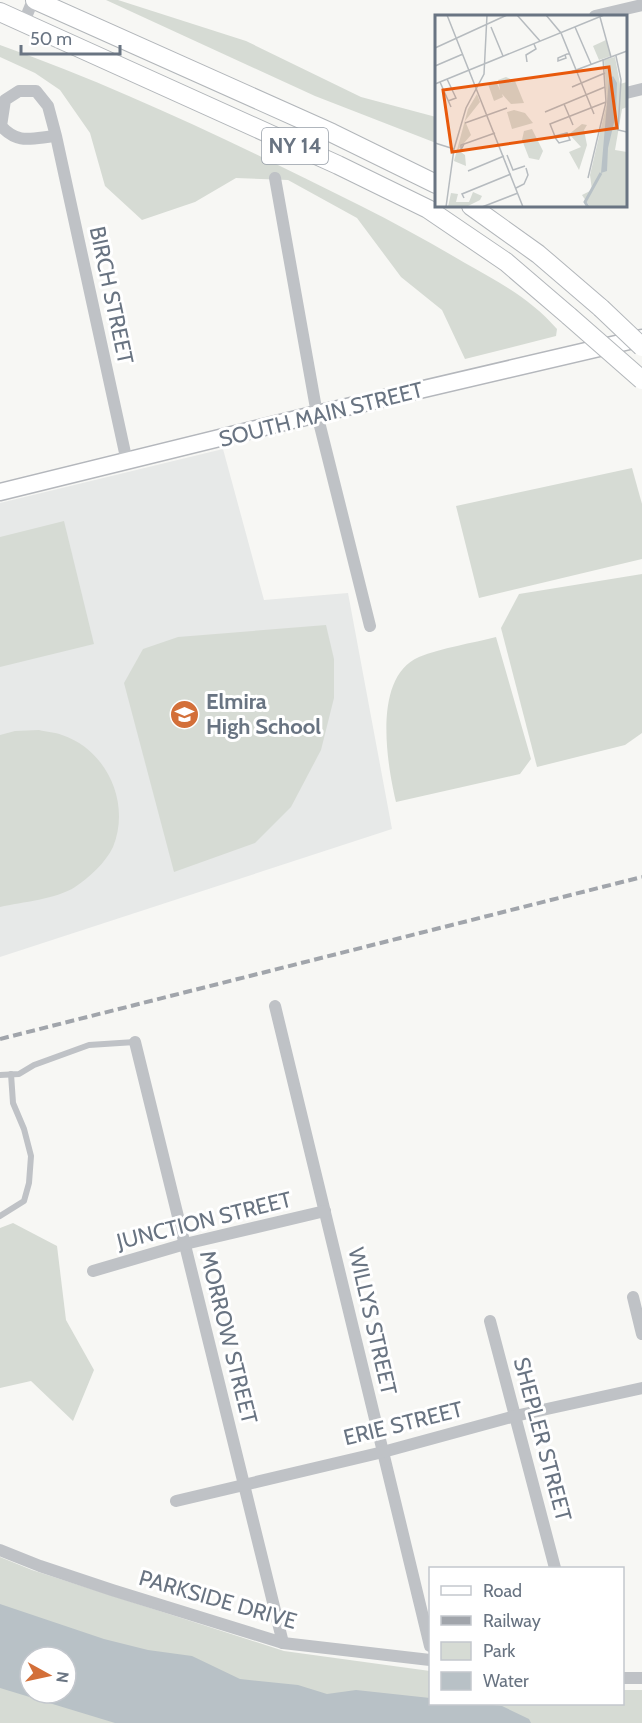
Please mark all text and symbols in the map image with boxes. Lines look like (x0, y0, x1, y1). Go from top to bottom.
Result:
inset map (435, 15, 627, 207)
scale bar (21, 18, 120, 56)
text: 50 m (30, 28, 72, 50)
road number: NY 14 (262, 128, 328, 164)
street label: BIRCH STREET (84, 224, 139, 367)
street label: SOUTH MAIN STREET (216, 376, 426, 453)
place label: Elmira High School (206, 688, 321, 740)
school or university icon: Elmira High School (169, 698, 201, 730)
street label: JUNCTION STREET (113, 1186, 295, 1256)
street label: WILLYS STREET (342, 1245, 403, 1398)
street label: MORROW STREET (194, 1248, 263, 1427)
street label: SHEPLER STREET (508, 1354, 577, 1524)
street label: ERIE STREET (341, 1396, 466, 1451)
street label: PARKSIDE DRIVE (136, 1564, 300, 1635)
legend (429, 1567, 624, 1705)
text: Road (483, 1580, 522, 1602)
text: Railway (483, 1610, 541, 1632)
text: Park (483, 1640, 516, 1662)
north arrow (18, 1645, 78, 1705)
text: N (52, 1670, 73, 1684)
text: Water (483, 1670, 529, 1692)

